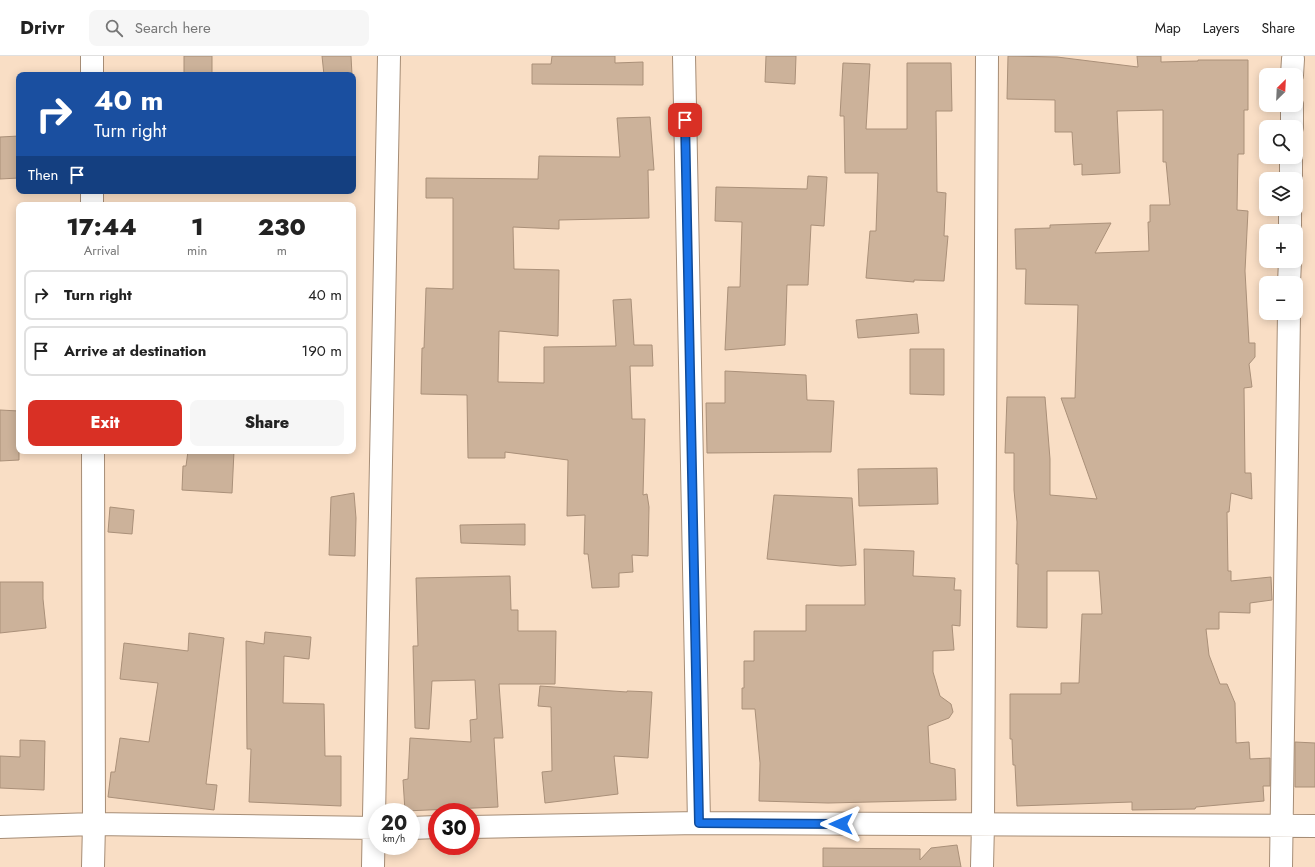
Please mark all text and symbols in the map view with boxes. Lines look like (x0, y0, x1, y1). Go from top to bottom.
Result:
search box (89, 10, 369, 46)
text: Drivr (20, 14, 65, 41)
icon: search (103, 17, 125, 39)
text: Search here (135, 17, 211, 39)
text: Map (1155, 18, 1181, 38)
text: Layers (1203, 18, 1239, 38)
text: Share (1261, 18, 1295, 38)
north arrow (1259, 68, 1303, 112)
map controls (1259, 68, 1303, 320)
text: 40 m (94, 80, 163, 121)
icon: right (28, 88, 80, 140)
pin (668, 103, 702, 137)
icon: arrive (674, 109, 696, 131)
text: Turn right (94, 118, 166, 144)
button: search (1259, 120, 1303, 164)
text: Then (28, 164, 58, 186)
icon: arrive (66, 164, 88, 186)
button: layers (1259, 172, 1303, 216)
text: 17:44 (66, 209, 137, 244)
text: 1 (191, 209, 204, 244)
text: 230 (258, 209, 306, 244)
button: + (1259, 224, 1303, 268)
text: Arrival (84, 241, 119, 260)
text: min (187, 241, 207, 260)
text: m (277, 241, 287, 260)
button: − (1259, 276, 1303, 320)
icon: right (30, 284, 52, 306)
text: Turn right (64, 284, 132, 306)
text: 40 m (308, 284, 342, 306)
icon: arrive (30, 340, 52, 362)
text: Arrive at destination (64, 340, 206, 362)
text: 190 m (301, 340, 342, 362)
button: Exit (28, 400, 182, 446)
button: Share (190, 400, 344, 446)
speed limit sign: 30 (428, 803, 480, 855)
position arrow (820, 803, 862, 845)
text: 20 (381, 809, 407, 838)
text: km/h (383, 831, 405, 846)

